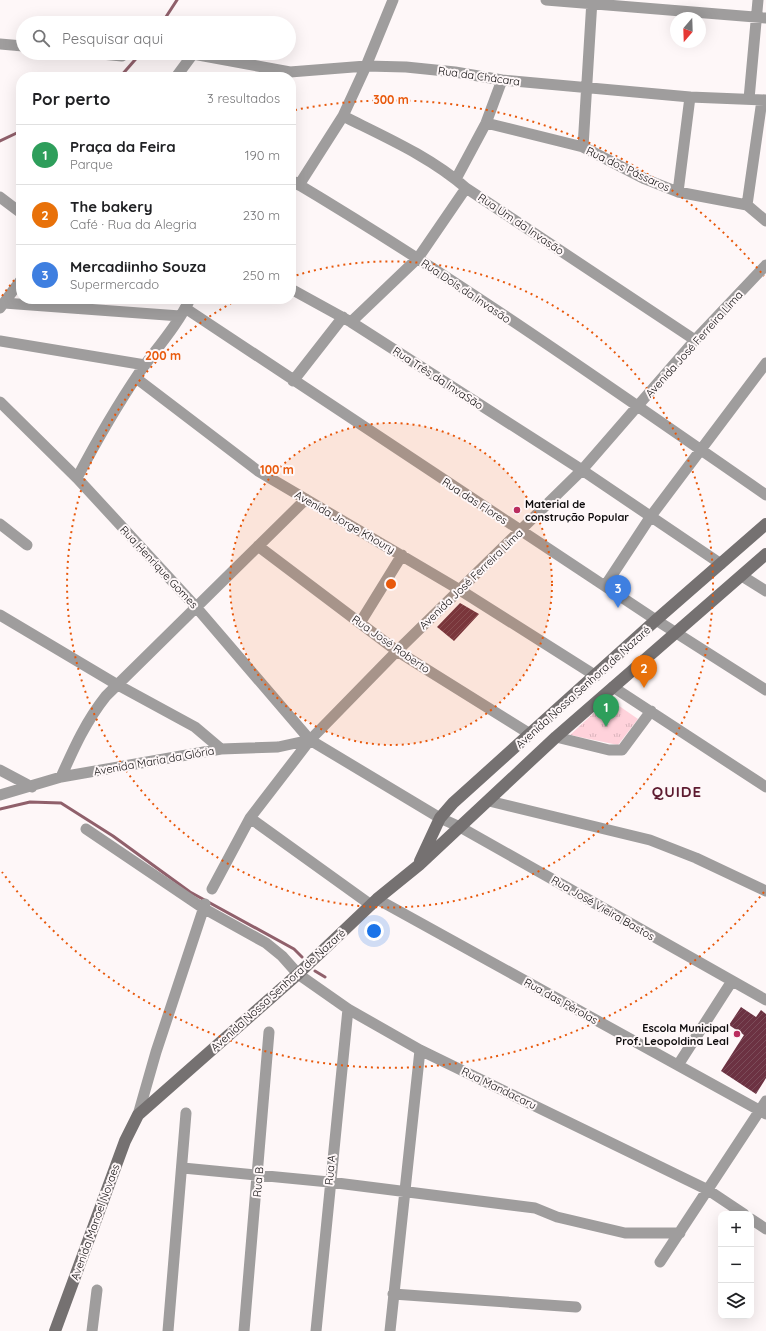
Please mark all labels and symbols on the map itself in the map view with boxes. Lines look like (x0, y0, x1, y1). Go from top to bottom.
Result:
north arrow (670, 12, 706, 48)
street label: Rua da Chácara (437, 63, 521, 89)
text: 300 m (373, 92, 409, 107)
street label: Rua dos Pássaros (584, 143, 672, 195)
street label: Rua Um da Invasão (475, 190, 567, 258)
street label: Rua Dois da Invasão (419, 256, 514, 326)
street label: Avenida José Ferreira Lima (642, 288, 746, 400)
street label: Rua Três da InvaSão (390, 344, 486, 413)
text: 200 m (145, 348, 181, 363)
text: 100 m (260, 462, 294, 477)
street label: Rua das Flores (440, 475, 510, 527)
street label: Avenida Jorge Khoury (292, 487, 398, 557)
place label: Material de construção Popular (525, 497, 629, 524)
marker: Material de construção Popular (512, 505, 522, 515)
street label: Rua Henrique Gomes (117, 523, 201, 611)
street label: Avenida José Ferreira Lima (416, 526, 526, 632)
pin: 3 (605, 575, 631, 608)
centre of rings (384, 577, 398, 591)
street label: Rua José Roberto (349, 612, 433, 676)
street label: Avenida Nossa Senhora de Nazaré (513, 623, 653, 751)
pin: 2 (631, 655, 657, 688)
pin: 1 (593, 694, 619, 727)
street label: Avenida Maria da Glória (93, 743, 215, 779)
district label: QUIDE (652, 782, 702, 801)
street label: Rua José Vieira Bastos (549, 873, 657, 943)
your location (364, 921, 384, 941)
street label: Avenida Nossa Senhora de Nazaré (208, 926, 348, 1054)
street label: Rua das Pérolas (522, 975, 600, 1027)
place label: Escola Municipal Prof. Leopoldina Leal (616, 1021, 729, 1048)
marker: Escola Municipal Prof. Leopoldina Leal (732, 1029, 742, 1039)
street label: Rua Mandacaru (459, 1064, 539, 1112)
street label: Rua A (321, 1154, 339, 1186)
street label: Avenida Manoel Novaes (67, 1162, 123, 1282)
street label: Rua B (250, 1166, 266, 1198)

